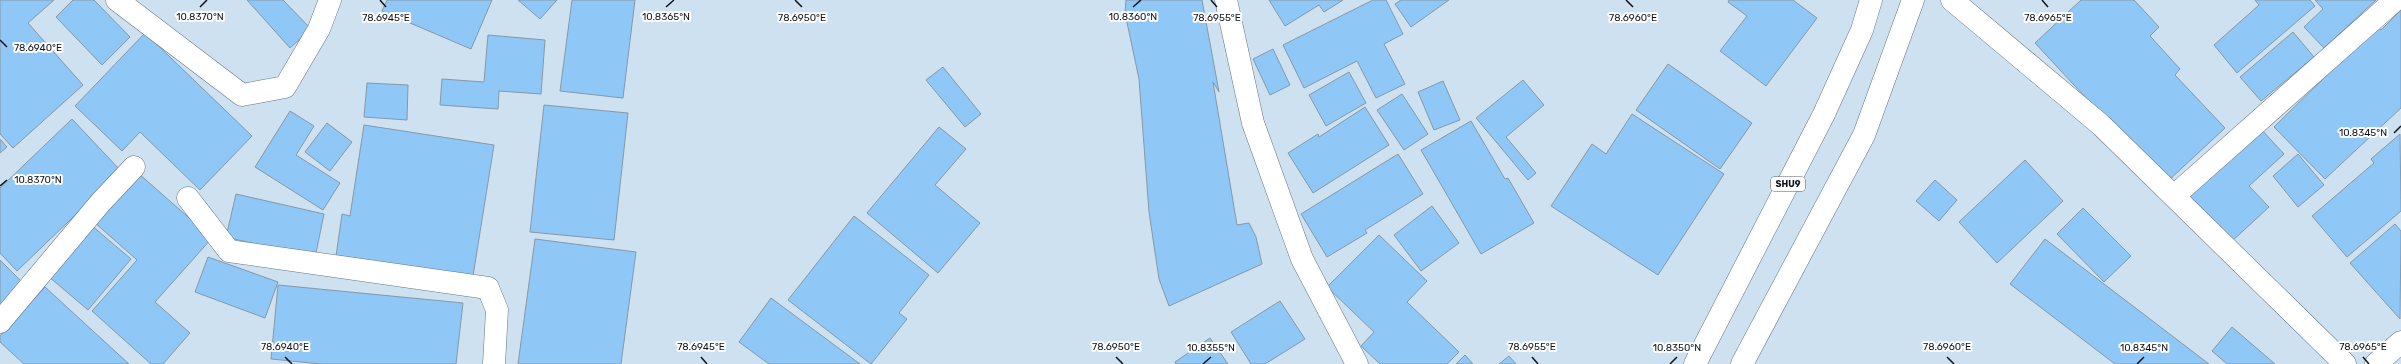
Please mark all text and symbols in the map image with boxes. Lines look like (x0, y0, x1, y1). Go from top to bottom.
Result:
text: 10.8370°N (176, 11, 224, 23)
text: 10.8365°N (642, 11, 690, 23)
text: 10.8360°N (1109, 11, 1157, 23)
text: 78.6945°E (362, 12, 410, 24)
text: 78.6950°E (778, 12, 826, 24)
text: 78.6955°E (1193, 12, 1241, 24)
text: 78.6960°E (1609, 12, 1657, 24)
text: 78.6965°E (2024, 12, 2072, 24)
text: 78.6940°E (14, 42, 62, 54)
text: 10.8345°N (2339, 127, 2387, 139)
text: 10.8370°N (14, 174, 62, 186)
road number: SHU9 (1771, 177, 1805, 191)
text: 78.6940°E (261, 341, 309, 353)
text: 78.6945°E (677, 341, 725, 353)
text: 78.6950°E (1092, 341, 1140, 353)
text: 78.6955°E (1508, 341, 1556, 353)
text: 78.6960°E (1923, 341, 1971, 353)
text: 78.6965°E (2339, 341, 2387, 353)
text: 10.8355°N (1187, 342, 1235, 354)
text: 10.8350°N (1653, 342, 1701, 354)
text: 10.8345°N (2120, 342, 2168, 354)

